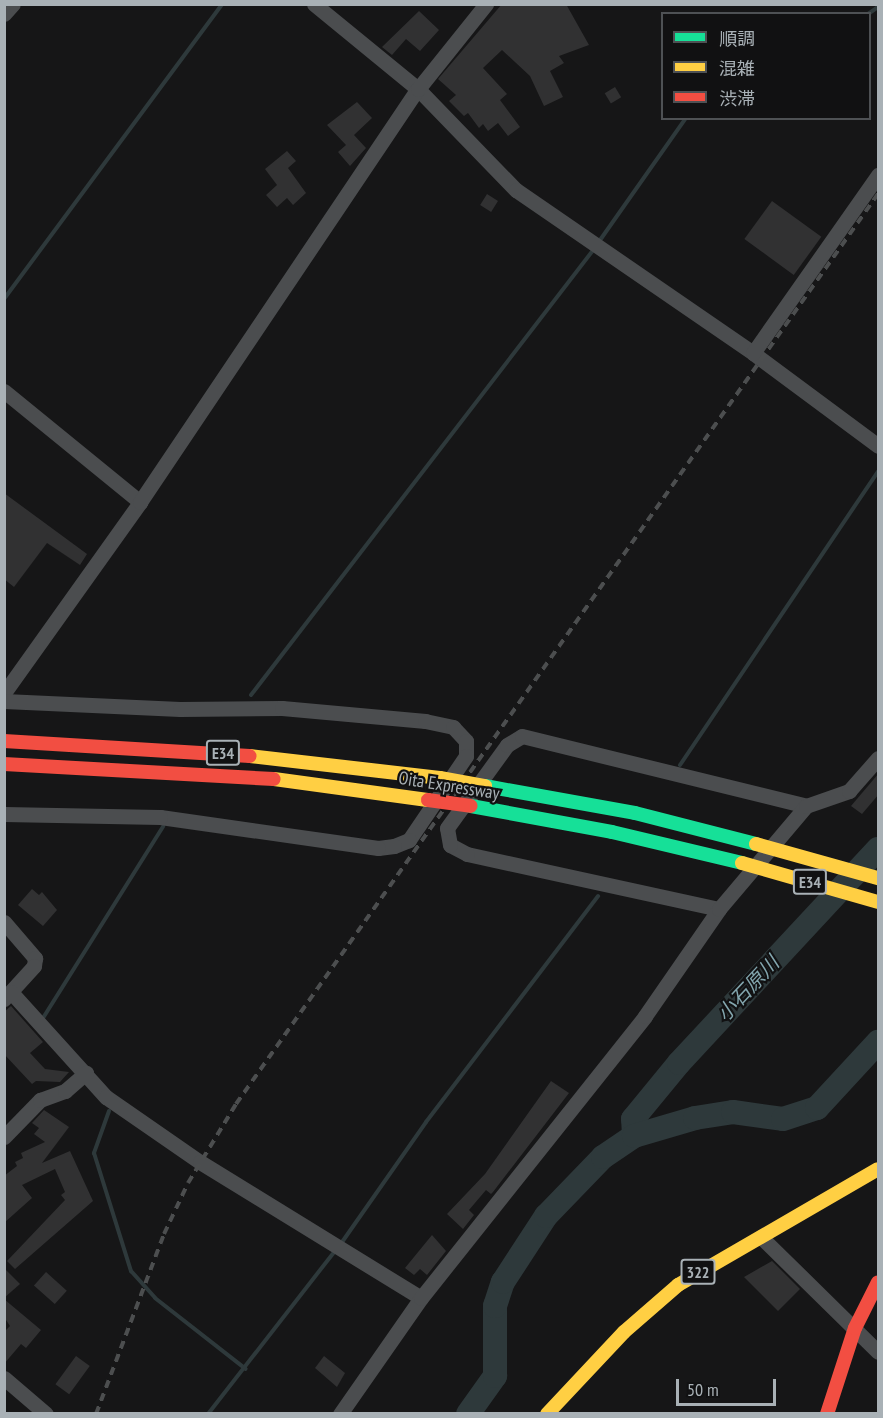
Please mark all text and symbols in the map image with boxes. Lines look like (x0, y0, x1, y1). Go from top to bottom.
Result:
legend (661, 12, 871, 120)
text: 順調 (719, 27, 755, 50)
text: 混雑 (719, 57, 755, 80)
text: 渋滞 (719, 87, 755, 110)
road number: E34 (205, 740, 241, 766)
street label: Oita Expressway (397, 767, 501, 805)
road number: E34 (792, 869, 828, 895)
water label: 小石原川 (712, 952, 784, 1026)
road number: 322 (680, 1259, 716, 1285)
scale bar (679, 1367, 780, 1405)
text: 50 m (687, 1378, 719, 1401)

